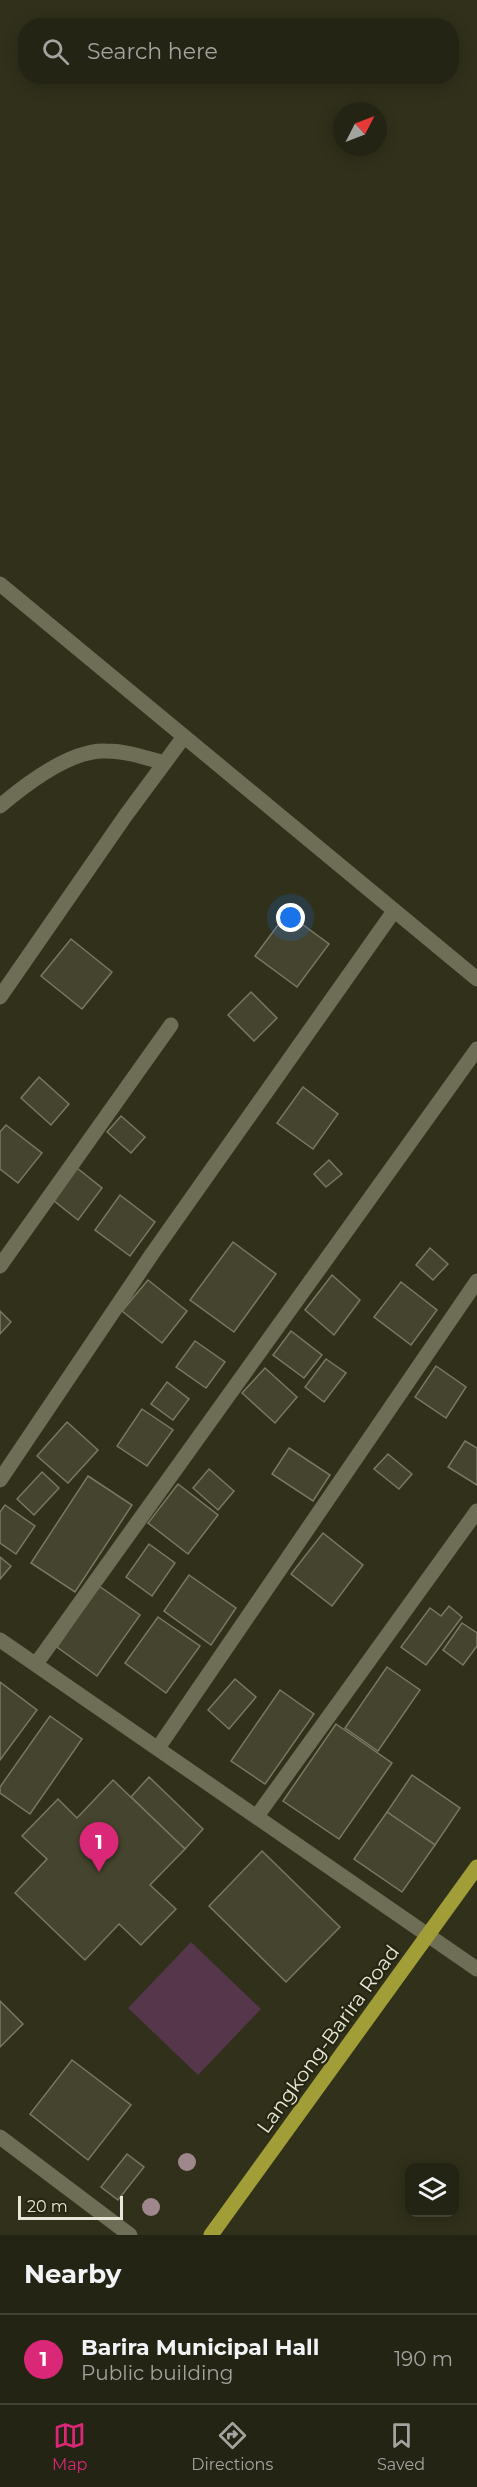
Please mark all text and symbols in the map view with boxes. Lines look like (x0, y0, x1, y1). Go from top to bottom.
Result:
search box (18, 18, 459, 84)
icon: search (39, 35, 72, 68)
text: Search here (87, 38, 218, 65)
north arrow (333, 102, 387, 156)
your location (276, 903, 305, 932)
pin: 1 (80, 1822, 118, 1872)
street label: Langkong-Barira Road (252, 1940, 404, 2138)
map controls (405, 2163, 459, 2217)
button: layers (405, 2163, 459, 2217)
scale bar (18, 2193, 123, 2220)
text: 20 m (27, 2197, 68, 2216)
text: Nearby (24, 2258, 121, 2290)
text: Barira Municipal Hall (81, 2334, 319, 2361)
text: 1 (40, 2347, 47, 2371)
text: 190 m (394, 2347, 453, 2371)
text: Public building (81, 2361, 234, 2385)
tab: Map (52, 2419, 87, 2474)
tab: Directions (191, 2419, 273, 2474)
tab: Saved (377, 2419, 425, 2474)

